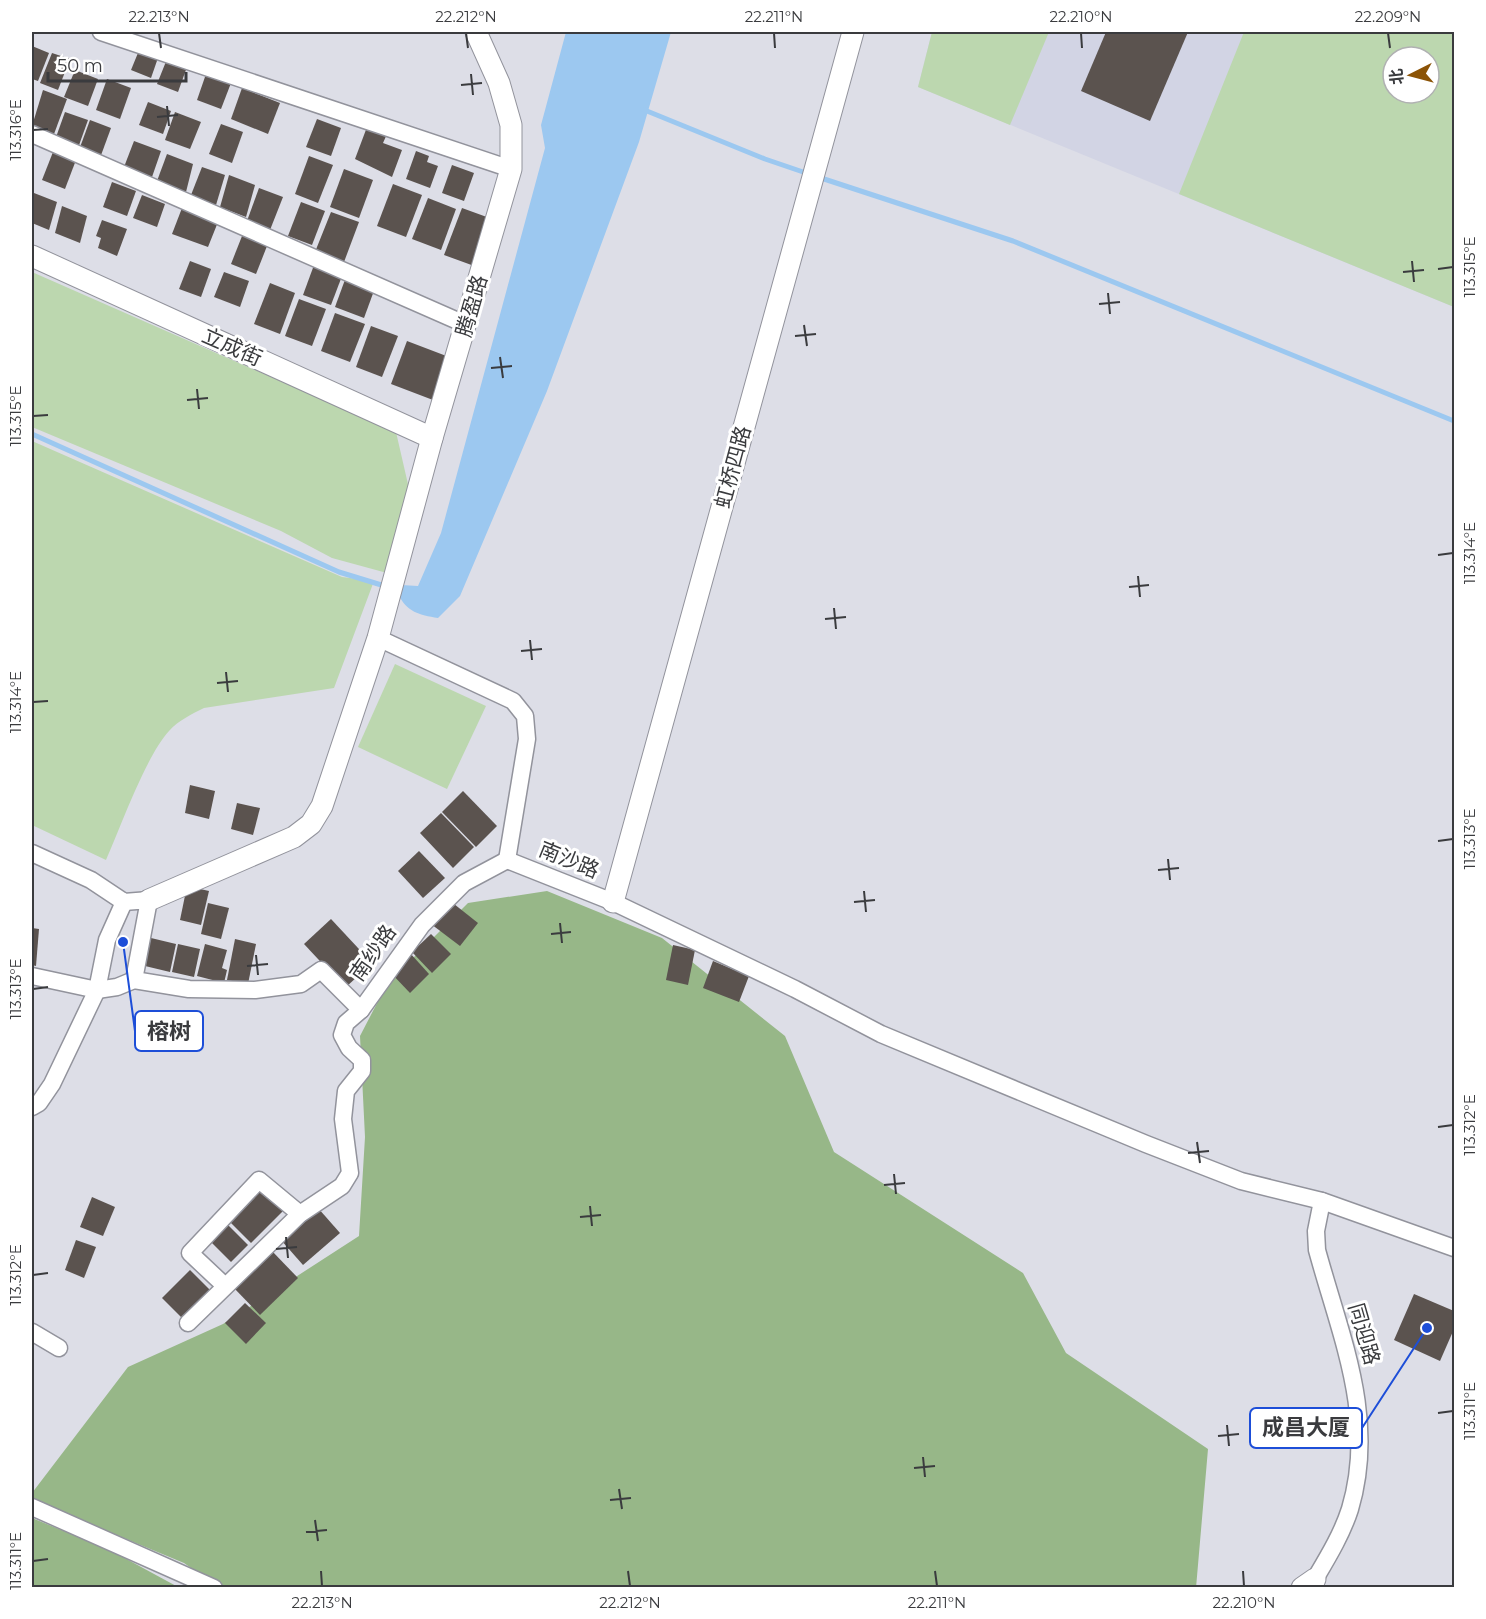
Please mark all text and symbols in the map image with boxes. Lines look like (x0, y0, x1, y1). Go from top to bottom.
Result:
text: 22.213°N (128, 7, 190, 26)
text: 22.212°N (435, 7, 497, 26)
text: 22.211°N (745, 7, 803, 26)
text: 22.210°N (1050, 7, 1112, 26)
text: 22.209°N (1355, 7, 1421, 26)
scale bar (48, 45, 186, 83)
north arrow (1381, 45, 1441, 105)
text: 50 m (57, 55, 103, 77)
text: 北 (1386, 68, 1407, 85)
text: 113.316°E (6, 99, 25, 161)
text: 113.315°E (1460, 236, 1479, 298)
street label: 腾盈路 (451, 272, 492, 340)
street label: 立成街 (198, 322, 266, 371)
text: 113.315°E (6, 385, 25, 447)
street label: 虹桥四路 (710, 423, 755, 511)
text: 113.314°E (1460, 522, 1479, 584)
text: 113.314°E (6, 671, 25, 733)
text: 113.313°E (1460, 808, 1479, 870)
street label: 南沙路 (535, 836, 603, 883)
street label: 南纱路 (344, 920, 401, 986)
text: 113.313°E (6, 958, 25, 1020)
callout: 榕树 (135, 1011, 203, 1051)
text: 榕树 (147, 1018, 191, 1045)
text: 113.312°E (1460, 1094, 1479, 1156)
text: 113.312°E (6, 1244, 25, 1306)
street label: 同迎路 (1344, 1300, 1385, 1368)
text: 113.311°E (1460, 1382, 1479, 1440)
callout: 成昌大厦 (1250, 1408, 1362, 1448)
text: 成昌大厦 (1262, 1414, 1350, 1441)
text: 113.311°E (6, 1532, 25, 1590)
text: 22.213°N (291, 1593, 353, 1612)
text: 22.212°N (599, 1593, 661, 1612)
text: 22.211°N (908, 1593, 966, 1612)
text: 22.210°N (1213, 1593, 1275, 1612)

